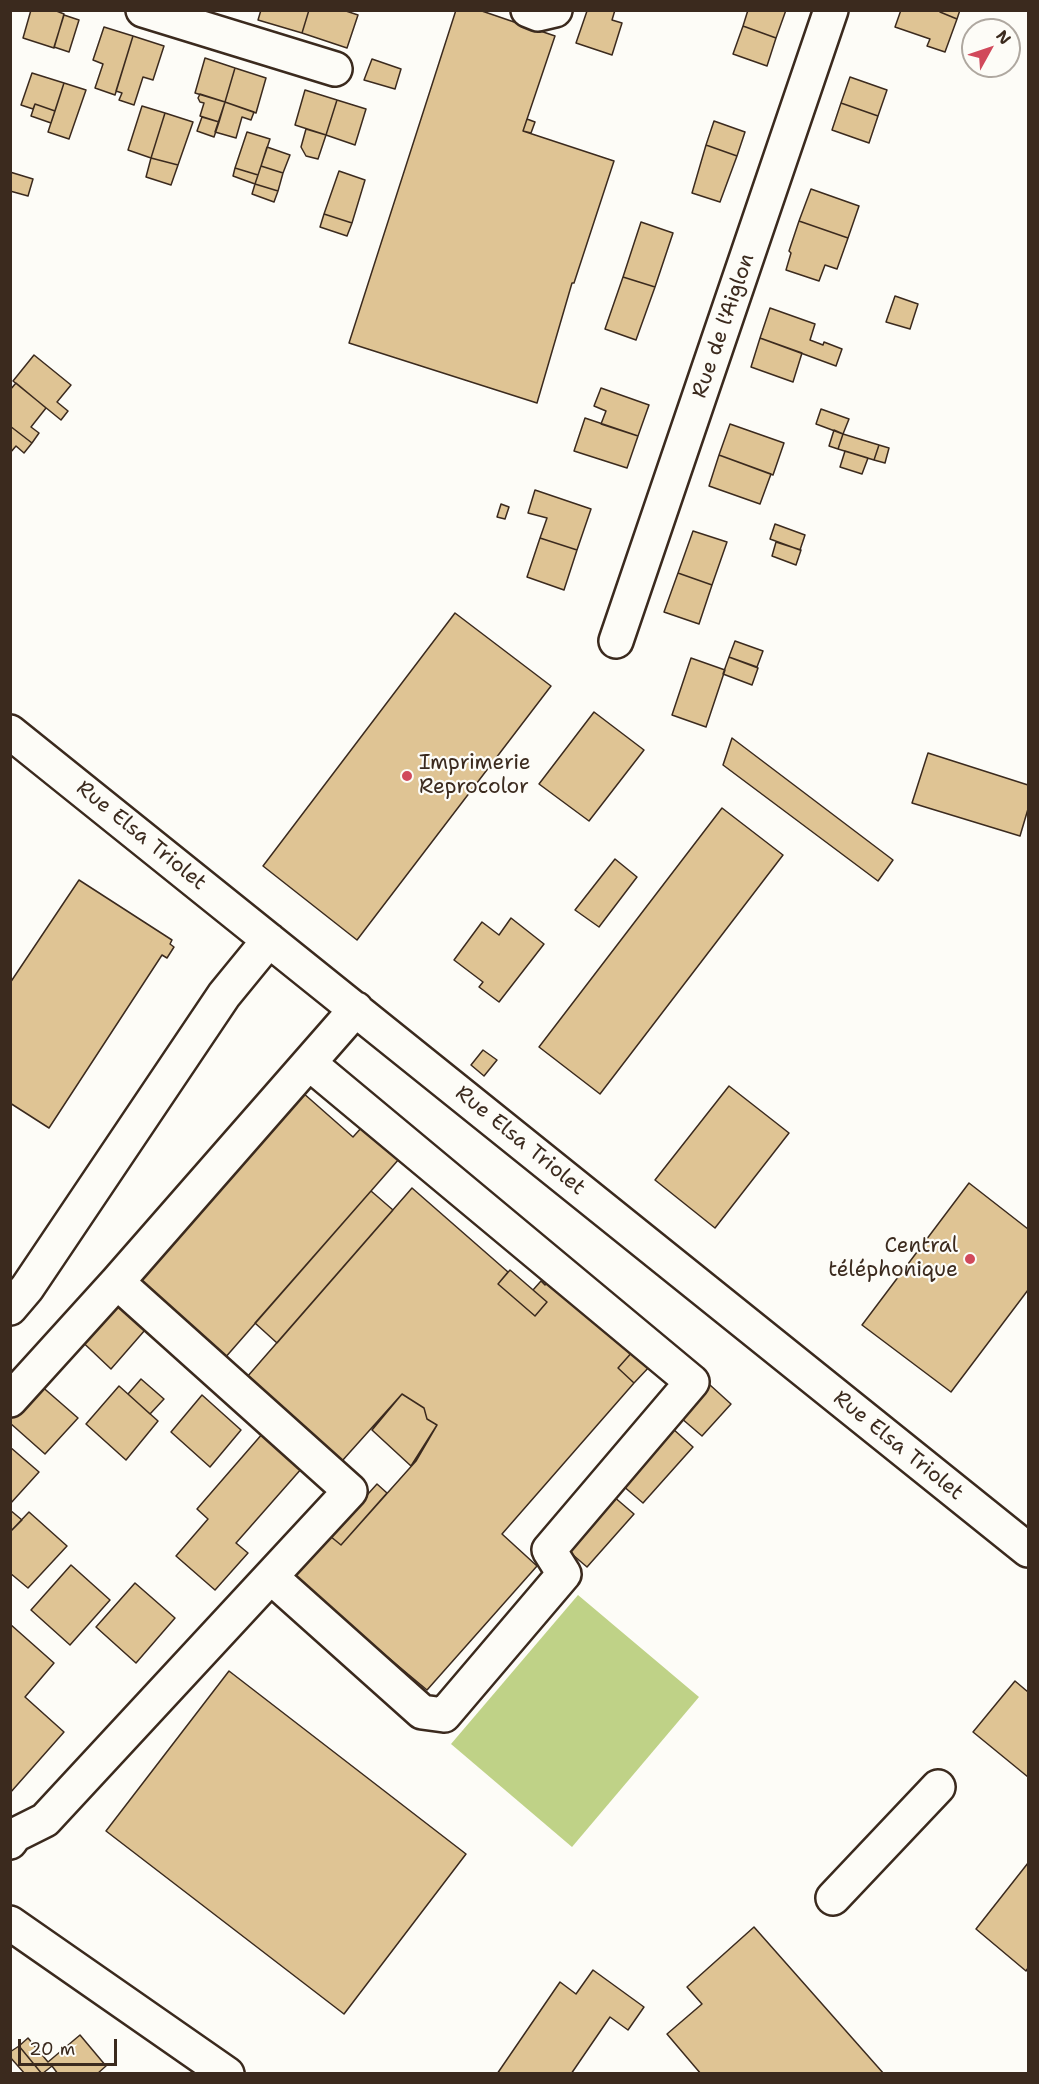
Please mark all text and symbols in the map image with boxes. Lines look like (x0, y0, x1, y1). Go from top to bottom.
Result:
north arrow (961, 18, 1021, 78)
text: N (992, 26, 1016, 49)
street label: Rue de l'Aiglon (687, 250, 761, 402)
place label: Imprimerie Reprocolor (419, 751, 531, 801)
marker: Imprimerie Reprocolor (400, 769, 414, 783)
street label: Rue Elsa Triolet (71, 776, 211, 896)
street label: Rue Elsa Triolet (450, 1081, 590, 1201)
place label: Central téléphonique (828, 1234, 958, 1284)
marker: Central téléphonique (963, 1252, 977, 1266)
street label: Rue Elsa Triolet (828, 1386, 968, 1506)
scale bar (21, 2027, 120, 2065)
text: 20 m (29, 2037, 75, 2061)

